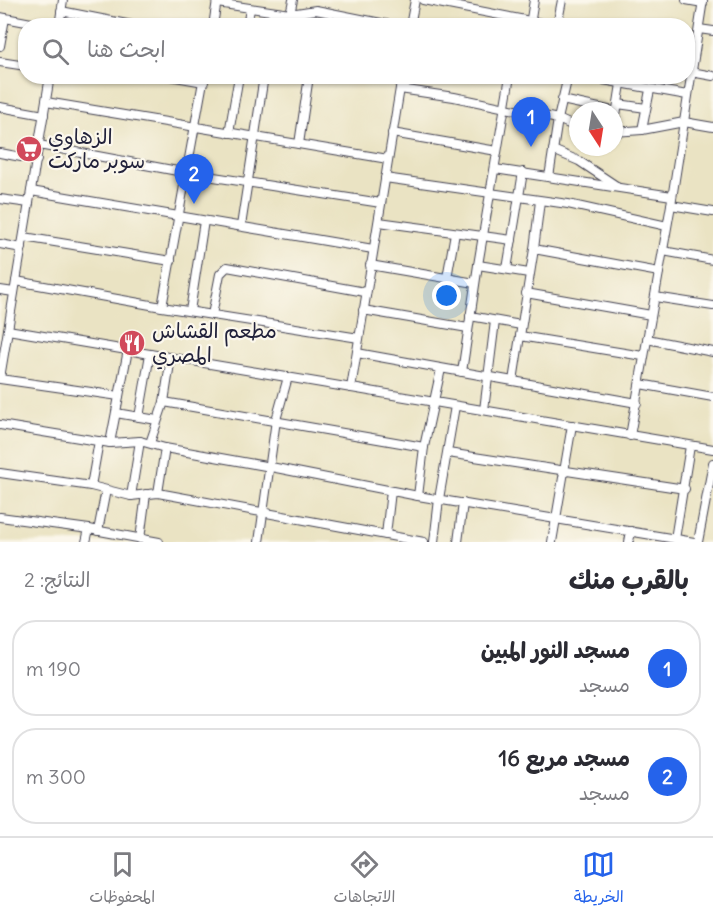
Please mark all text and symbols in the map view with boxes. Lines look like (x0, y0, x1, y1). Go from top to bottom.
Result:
search box (18, 18, 695, 84)
icon: search (39, 35, 72, 68)
text: ابحث هنا (87, 35, 166, 63)
pin: 1 (512, 98, 550, 147)
north arrow (569, 102, 623, 156)
place label: الزهاوي سوبر ماركت (48, 123, 145, 174)
supermarket icon: الزهاوي سوبر ماركت (14, 134, 44, 164)
pin: 2 (174, 154, 214, 204)
your location (432, 281, 461, 310)
place label: مطعم القشاش المصري (152, 317, 277, 370)
restaurant icon: مطعم القشاش المصري (117, 328, 147, 358)
text: بالقرب منك (569, 563, 689, 596)
text: النتائج: 2 (24, 567, 90, 592)
text: مسجد النور المبين (481, 636, 630, 664)
text: 190 m (26, 656, 81, 681)
text: 1 (664, 656, 671, 681)
text: مسجد (579, 672, 630, 697)
text: مسجد مربع 16 (499, 744, 630, 772)
text: 300 m (26, 764, 86, 789)
text: 2 (662, 764, 673, 789)
text: مسجد (579, 780, 630, 805)
tab: المحفوظات (89, 848, 155, 911)
tab: الاتجاهات (334, 848, 395, 911)
tab: الخريطة (574, 848, 624, 911)

